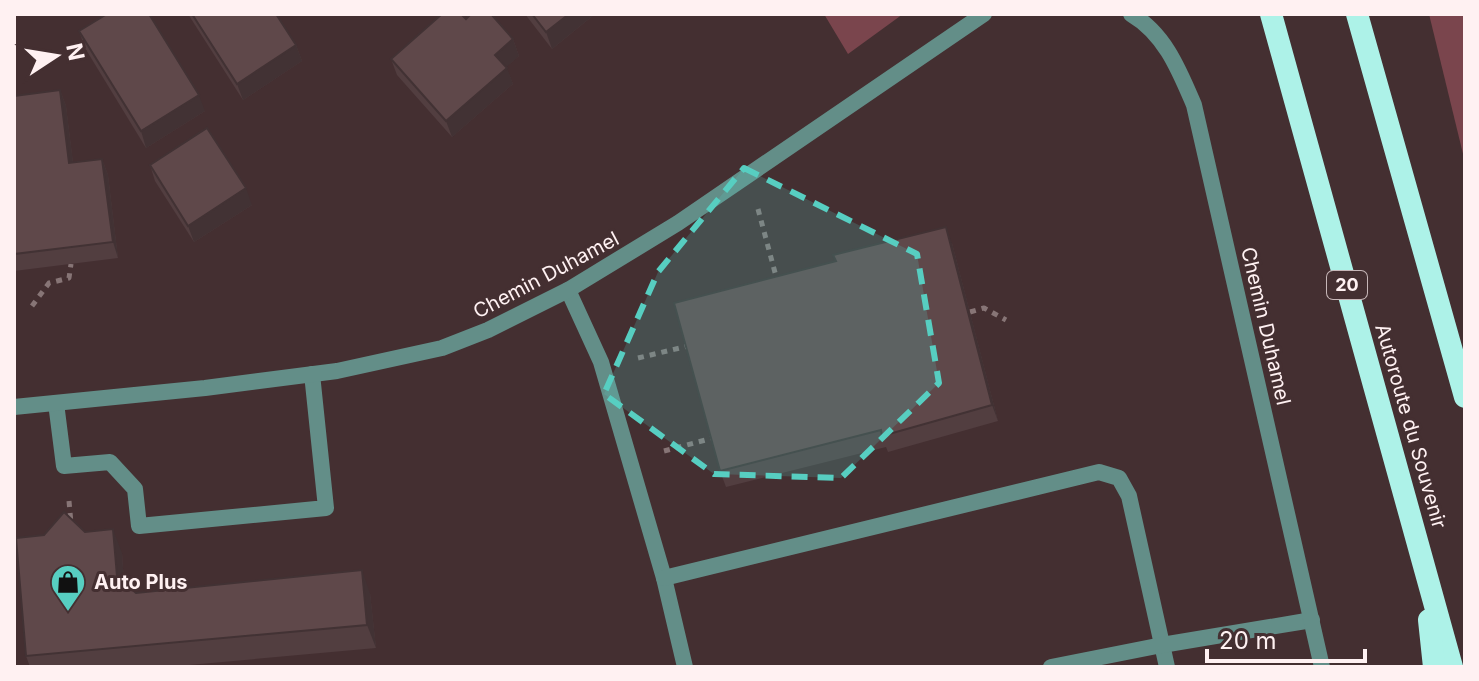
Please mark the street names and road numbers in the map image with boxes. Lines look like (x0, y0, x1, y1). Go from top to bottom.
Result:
street label: Chemin Duhamel (469, 227, 623, 323)
street label: Chemin Duhamel (1236, 245, 1296, 407)
road number: 20 (1327, 271, 1367, 299)
street label: Autoroute du Souvenir (1370, 321, 1452, 531)

